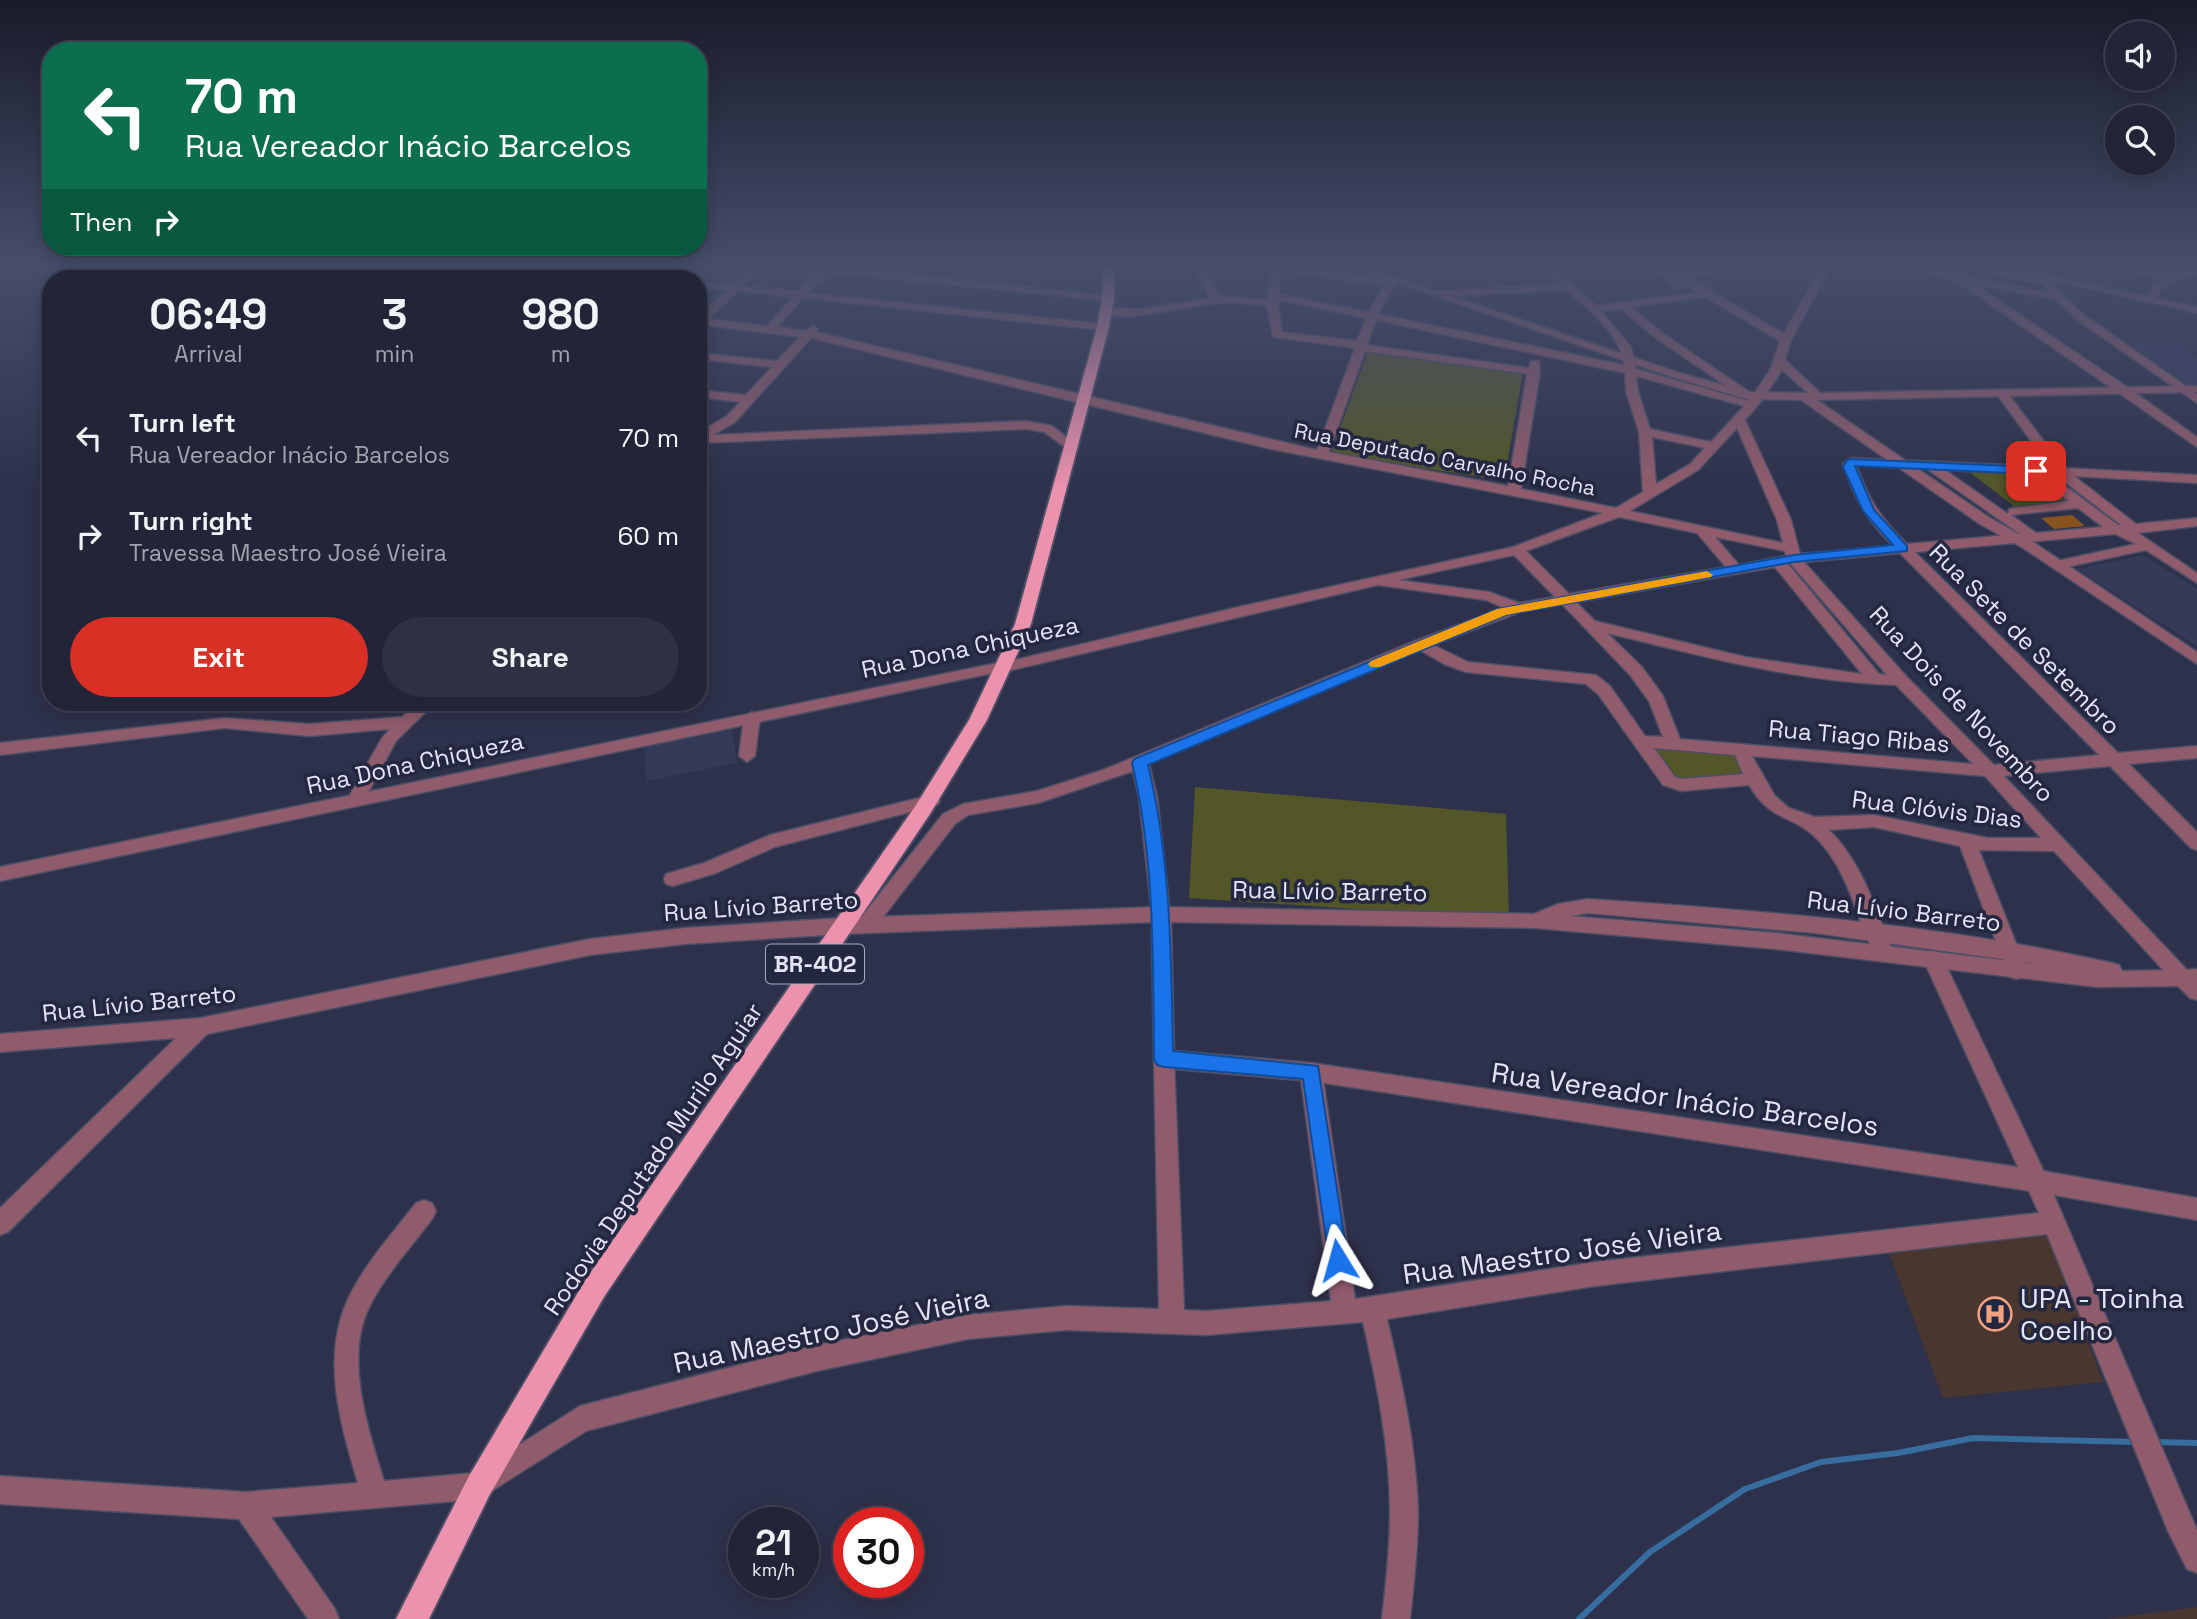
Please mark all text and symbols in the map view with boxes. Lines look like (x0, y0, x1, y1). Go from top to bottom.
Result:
map controls (2105, 21, 2175, 175)
button: sound (2105, 21, 2175, 91)
text: 70 m (185, 65, 298, 127)
icon: left (70, 70, 161, 161)
button: search (2105, 105, 2175, 175)
text: Rua Vereador Inácio Barcelos (185, 126, 632, 166)
icon: right (147, 203, 185, 241)
text: Then (70, 205, 133, 239)
text: 06:49 (149, 288, 268, 341)
text: 3 (382, 288, 407, 341)
text: 980 (521, 288, 600, 341)
text: Arrival (174, 339, 243, 369)
text: min (375, 339, 414, 369)
text: m (551, 339, 571, 369)
text: Turn left (129, 406, 236, 440)
street label: Rua Deputado Carvalho Rocha (1292, 417, 1598, 501)
icon: left (70, 419, 108, 457)
text: 70 m (619, 421, 679, 455)
text: Rua Vereador Inácio Barcelos (129, 440, 450, 470)
pin (2006, 441, 2066, 501)
icon: arrive (2017, 452, 2055, 490)
text: Turn right (129, 504, 253, 538)
icon: right (70, 517, 108, 555)
text: 60 m (617, 519, 679, 553)
street label: Rua Sete de Setembro (1923, 537, 2127, 741)
text: Travessa Maestro José Vieira (129, 538, 447, 568)
street label: Rua Dois de Novembro (1863, 599, 2061, 809)
street label: Rua Dona Chiqueza (859, 609, 1082, 685)
button: Exit (70, 617, 368, 697)
button: Share (382, 617, 679, 697)
street label: Rua Tiago Ribas (1767, 713, 1951, 759)
street label: Rua Dona Chiqueza (304, 725, 527, 801)
street label: Rua Clóvis Dias (1850, 783, 2024, 835)
street label: Rua Lívio Barreto (1232, 874, 1428, 908)
street label: Rua Lívio Barreto (663, 884, 859, 928)
street label: Rua Lívio Barreto (1805, 884, 2003, 938)
road number: BR-402 (766, 945, 864, 984)
street label: Rua Lívio Barreto (40, 977, 238, 1029)
street label: Rodovia Deputado Murilo Aguiar (537, 997, 769, 1321)
street label: Rua Vereador Inácio Barcelos (1489, 1054, 1881, 1144)
street label: Rua Maestro José Vieira (1400, 1212, 1724, 1292)
position arrow (1301, 1223, 1375, 1297)
street label: Rua Maestro José Vieira (670, 1279, 992, 1381)
place label: UPA - Toinha Coelho (2020, 1280, 2184, 1348)
hospital icon: UPA - Toinha Coelho (1976, 1295, 2014, 1333)
speed limit sign: 30 (833, 1507, 924, 1598)
text: 21 (755, 1521, 792, 1565)
text: km/h (752, 1558, 795, 1581)

